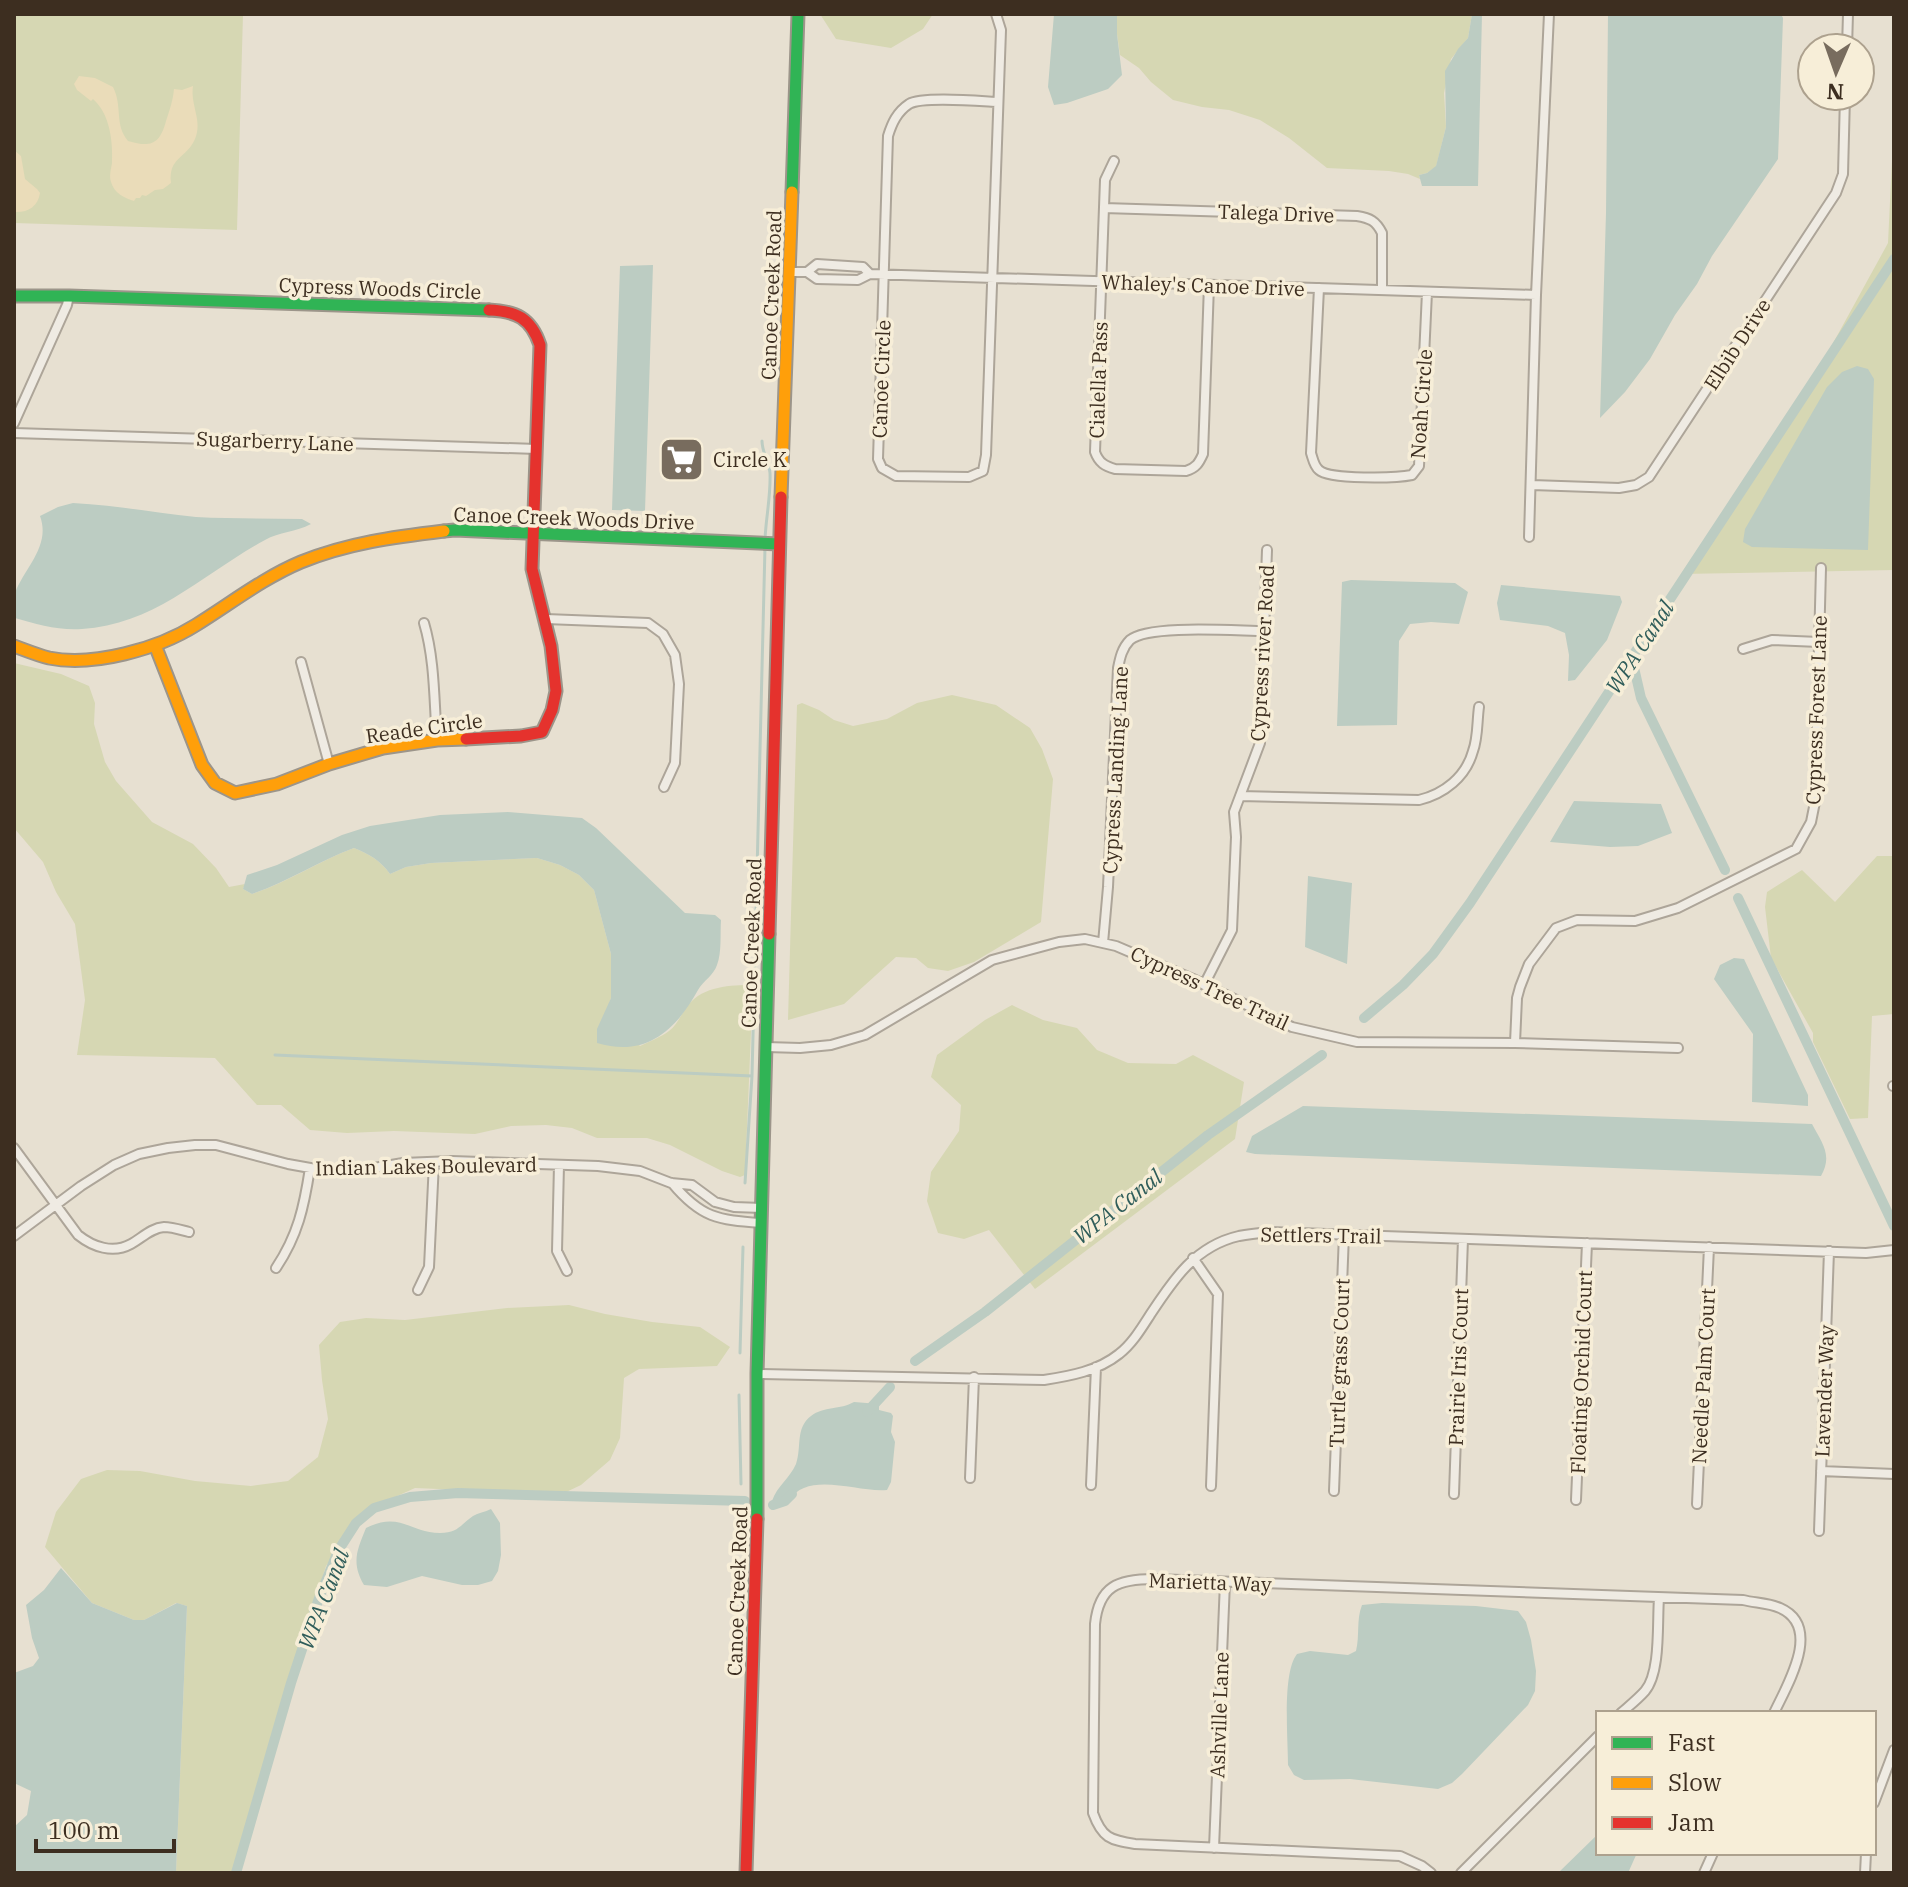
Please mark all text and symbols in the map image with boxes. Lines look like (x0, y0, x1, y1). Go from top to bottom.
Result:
north arrow (1796, 32, 1876, 112)
text: N (1826, 78, 1844, 107)
street label: Talega Drive (1217, 197, 1335, 229)
street label: Canoe Creek Road (755, 209, 787, 381)
street label: Whaley's Canoe Drive (1101, 268, 1305, 302)
street label: Cypress Woods Circle (278, 271, 482, 305)
street label: Elbib Drive (1697, 293, 1777, 395)
street label: Canoe Circle (865, 319, 897, 439)
street label: Cialella Pass (1082, 321, 1114, 439)
street label: Noah Circle (1404, 348, 1438, 460)
street label: Sugarberry Lane (196, 425, 354, 457)
supermarket icon: Circle K (658, 435, 706, 483)
place label: Circle K (713, 446, 787, 473)
street label: Canoe Creek Woods Drive (453, 500, 695, 536)
street label: Cypress river Road (1244, 564, 1280, 742)
water label: WPA Canal (1598, 594, 1680, 699)
street label: Cypress Forest Lane (1799, 615, 1833, 805)
street label: Cypress Landing Lane (1096, 665, 1134, 875)
street label: Reade Circle (364, 706, 484, 750)
street label: Canoe Creek Road (735, 857, 767, 1029)
street label: Cypress Tree Trail (1126, 939, 1294, 1037)
street label: Indian Lakes Boulevard (315, 1151, 537, 1181)
water label: WPA Canal (1067, 1162, 1168, 1250)
street label: Settlers Trail (1260, 1220, 1382, 1250)
street label: Floating Orchid Court (1564, 1270, 1598, 1474)
street label: Turtle grass Court (1323, 1278, 1355, 1448)
street label: Needle Palm Court (1685, 1287, 1721, 1465)
street label: Prairie Iris Court (1442, 1288, 1474, 1446)
street label: Lavender Way (1808, 1324, 1840, 1458)
street label: Canoe Creek Road (721, 1505, 753, 1677)
water label: WPA Canal (291, 1544, 356, 1653)
street label: Marietta Way (1148, 1566, 1272, 1598)
street label: Ashville Lane (1203, 1651, 1235, 1779)
legend (1596, 1711, 1876, 1855)
text: Fast (1668, 1726, 1715, 1758)
text: Slow (1668, 1766, 1722, 1798)
scale bar (36, 1803, 174, 1853)
text: Jam (1668, 1806, 1715, 1838)
text: 100 m (48, 1814, 120, 1846)

